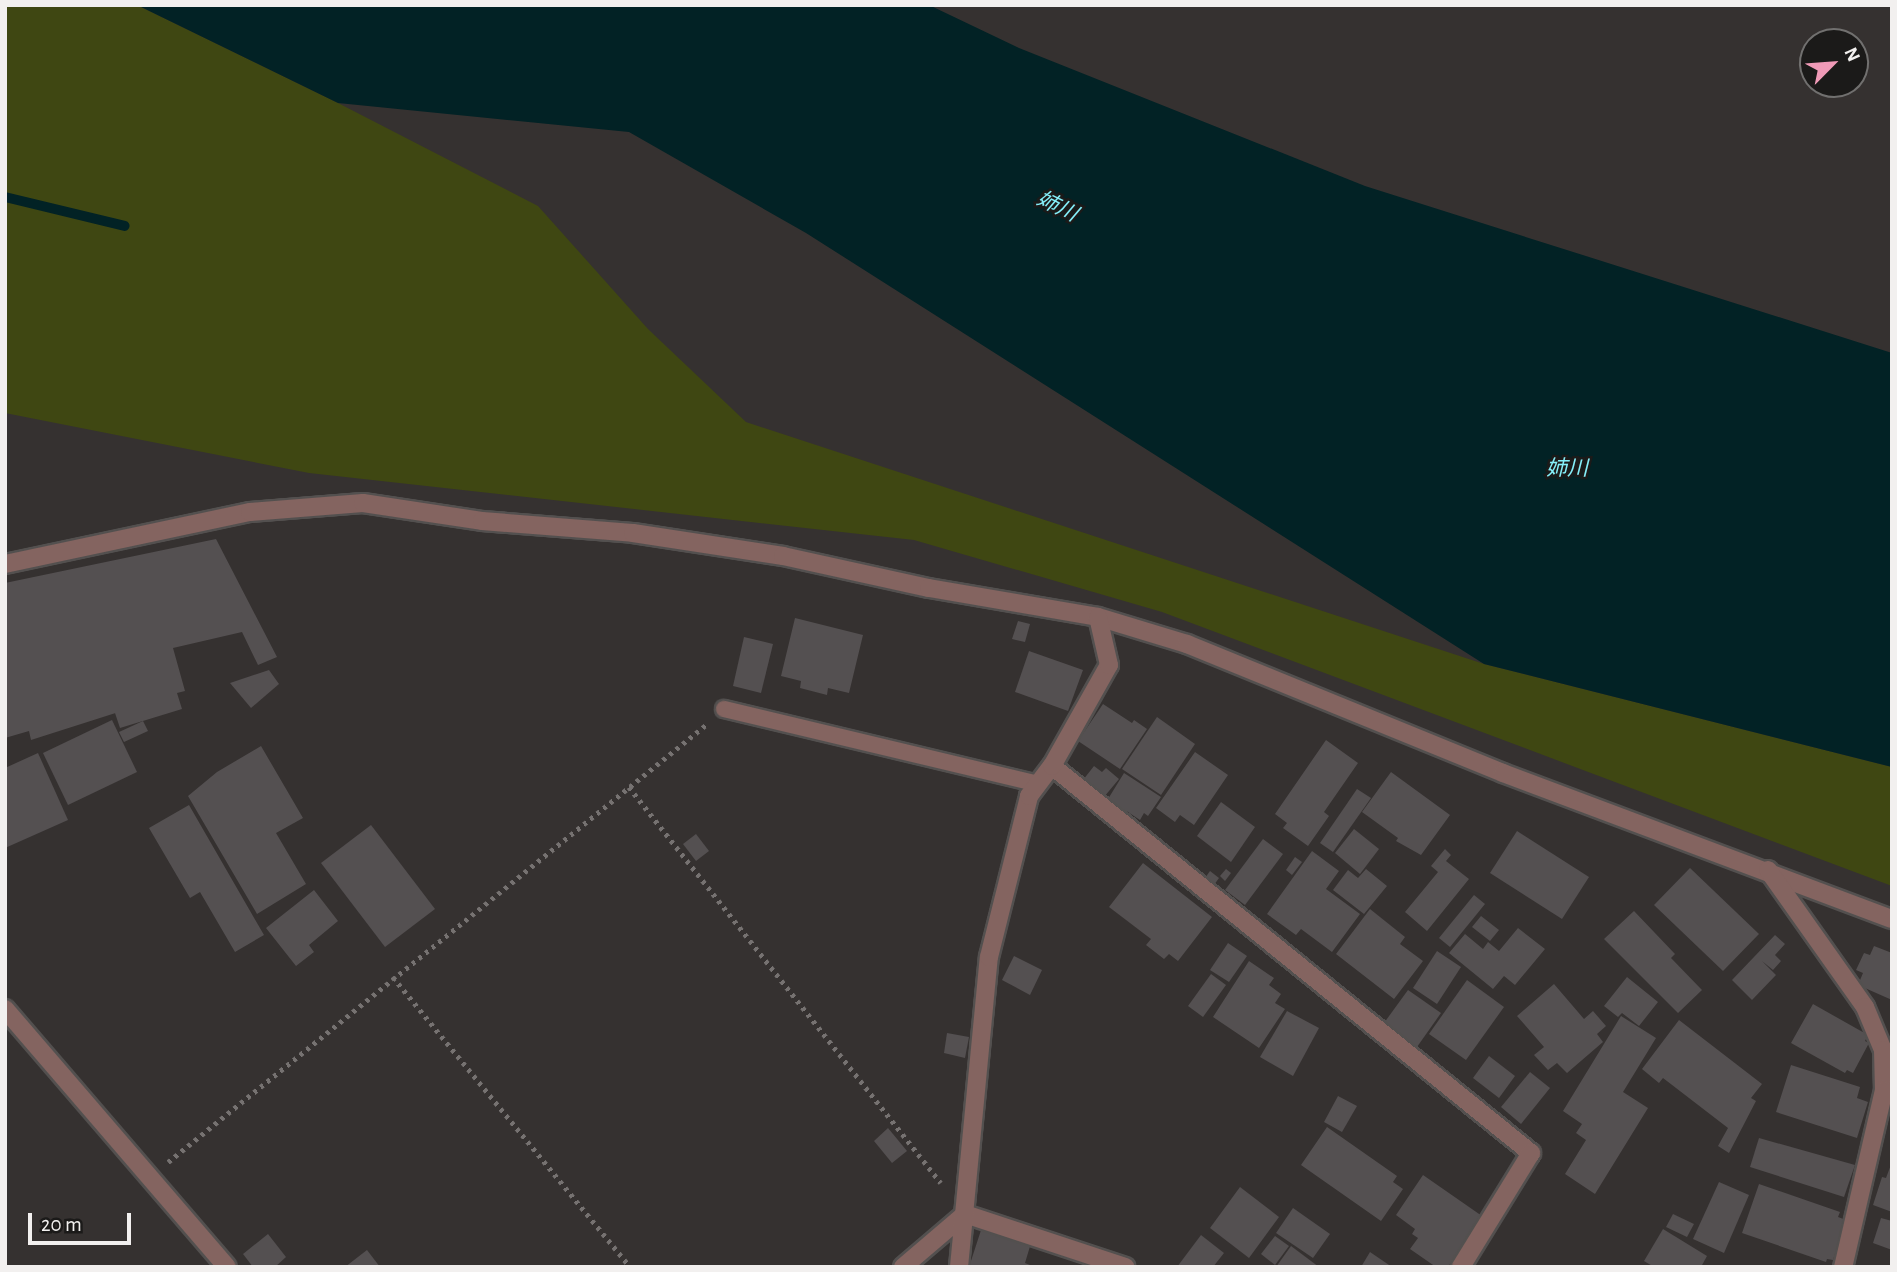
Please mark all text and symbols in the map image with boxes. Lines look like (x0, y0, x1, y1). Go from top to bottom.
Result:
north arrow (1799, 28, 1869, 98)
text: N (1840, 45, 1863, 65)
water label: 姉川 (1033, 186, 1081, 228)
water label: 姉川 (1546, 456, 1588, 482)
scale bar (32, 1198, 135, 1242)
text: 20 m (41, 1214, 82, 1235)

